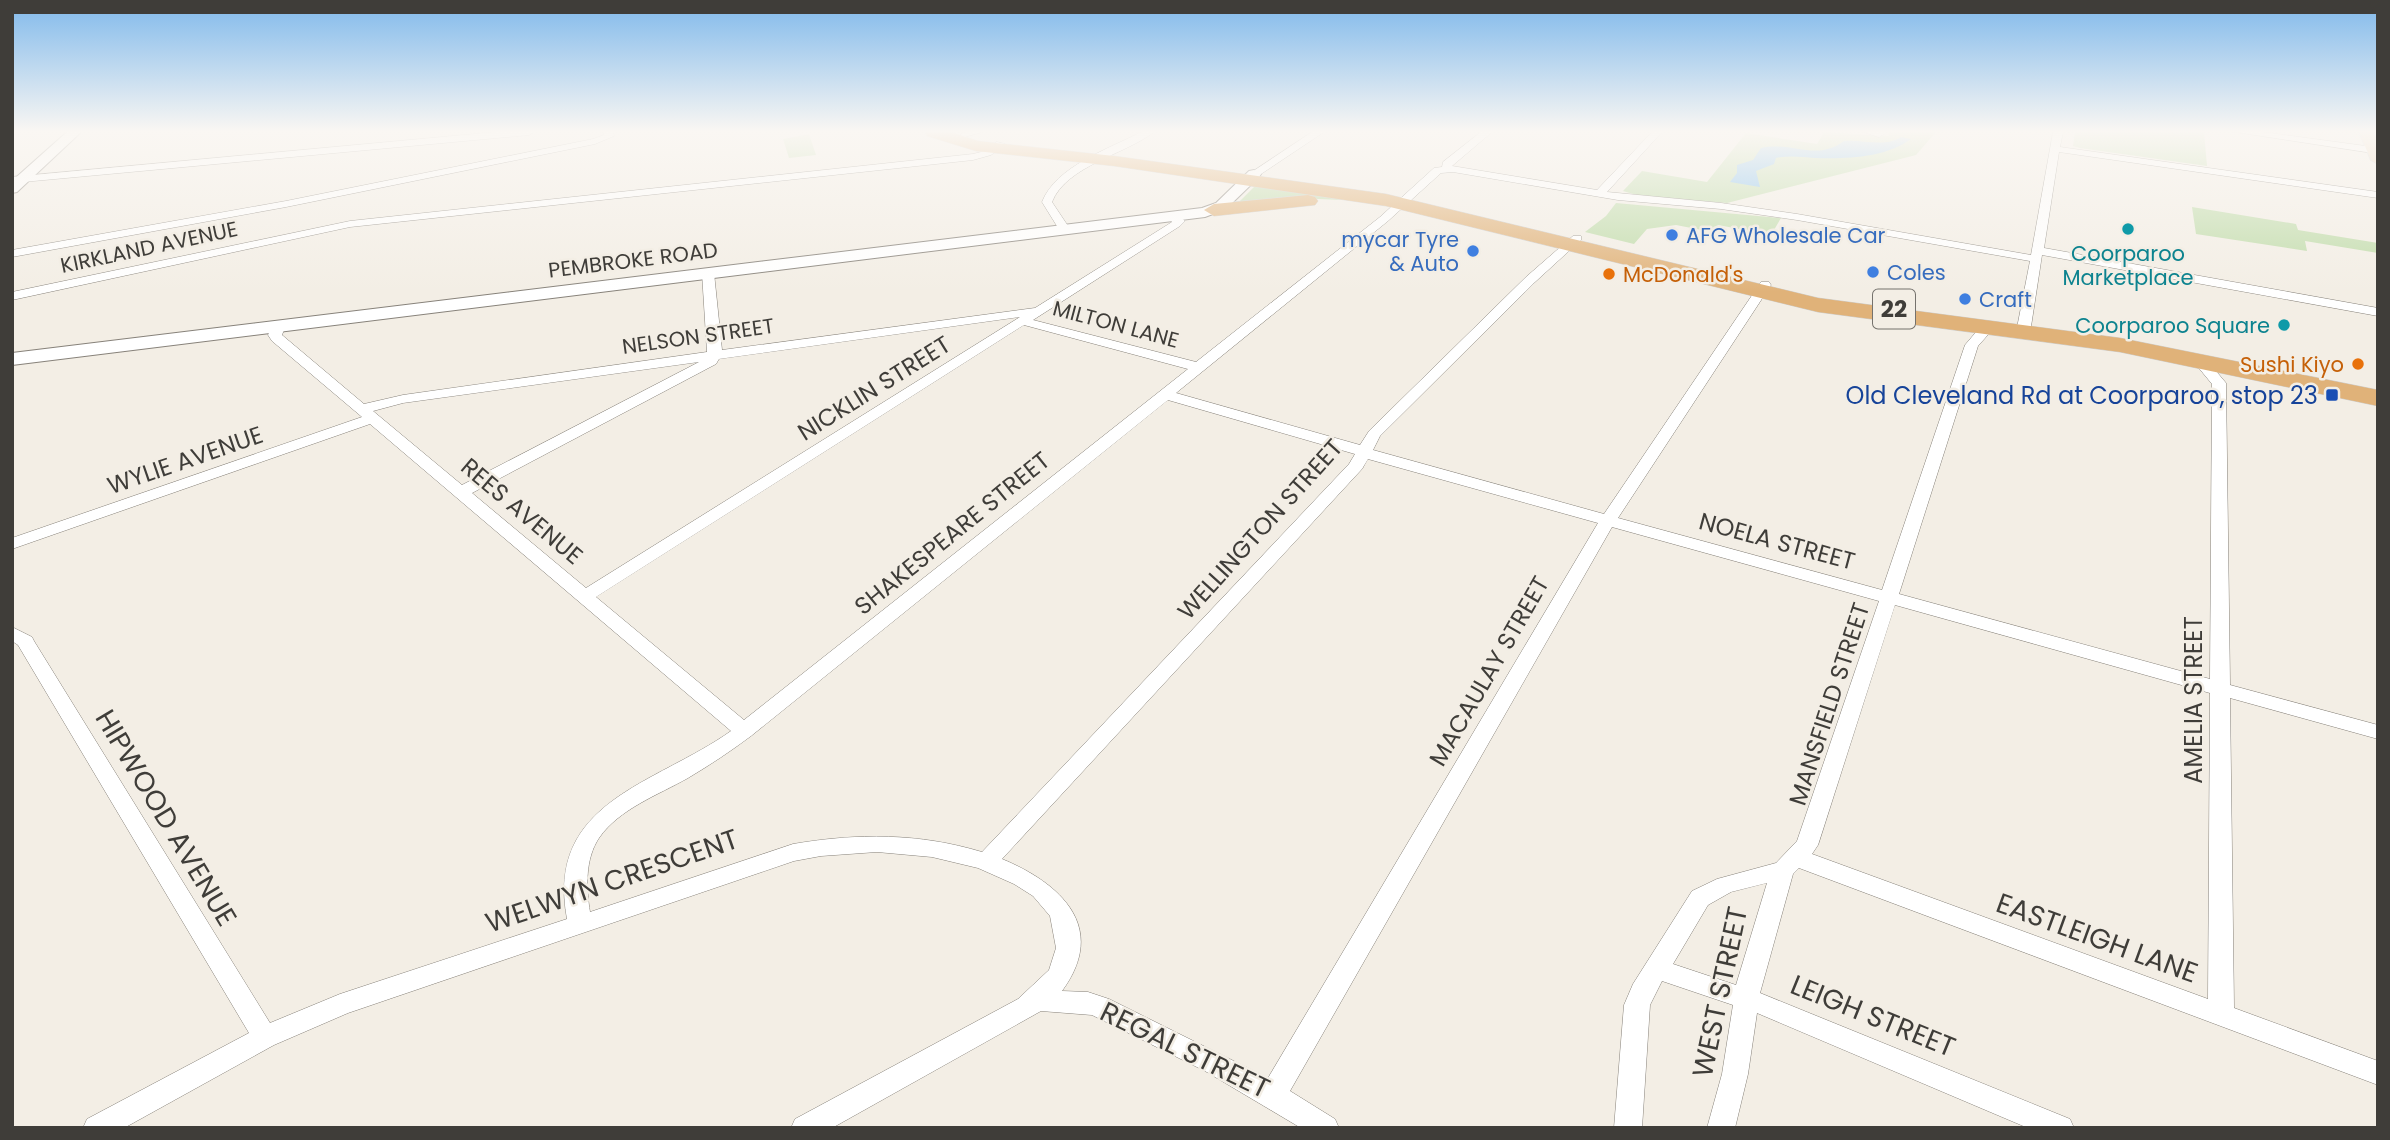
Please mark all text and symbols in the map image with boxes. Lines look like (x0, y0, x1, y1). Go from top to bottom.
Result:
street label: KIRKLAND AVENUE (58, 214, 240, 280)
place label: AFG Wholesale Car (1686, 221, 1886, 250)
marker: Coorparoo Marketplace (2120, 221, 2136, 237)
place label: mycar Tyre & Auto (1341, 225, 1459, 278)
marker: AFG Wholesale Car (1664, 227, 1680, 243)
street label: PEMBROKE ROAD (547, 235, 719, 285)
place label: Coorparoo Marketplace (2063, 239, 2193, 292)
marker: mycar Tyre & Auto (1465, 243, 1481, 259)
place label: Coles (1887, 258, 1946, 287)
place label: McDonald's (1623, 260, 1743, 289)
marker: Coles (1865, 264, 1881, 280)
marker: McDonald's (1601, 266, 1617, 282)
place label: Craft (1979, 285, 2032, 314)
road number: 22 (1873, 290, 1915, 328)
marker: Craft (1957, 291, 1973, 307)
street label: MILTON LANE (1050, 293, 1182, 355)
street label: NELSON STREET (620, 311, 776, 361)
place label: Coorparoo Square (2075, 311, 2270, 340)
marker: Coorparoo Square (2276, 317, 2292, 333)
street label: NICKLIN STREET (791, 328, 957, 448)
place label: Sushi Kiyo (2240, 350, 2344, 379)
marker: Sushi Kiyo (2350, 356, 2366, 372)
place label: Old Cleveland Rd at Coorparoo, stop 23 (1846, 379, 2318, 412)
marker: Old Cleveland Rd at Coorparoo, stop 23 (2324, 387, 2340, 403)
street label: WYLIE AVENUE (103, 418, 267, 502)
street label: WELLINGTON STREET (1170, 432, 1350, 626)
street label: SHAKESPEARE STREET (847, 444, 1057, 622)
street label: REES AVENUE (454, 450, 590, 572)
street label: NOELA STREET (1695, 504, 1859, 578)
street label: MACAULAY STREET (1421, 570, 1557, 772)
street label: MANSFIELD STREET (1781, 598, 1877, 810)
street label: AMELIA STREET (2177, 616, 2210, 784)
street label: HIPWOOD AVENUE (86, 702, 246, 934)
street label: WELWYN CRESCENT (480, 819, 744, 943)
street label: EASTLEIGH LANE (1991, 883, 2203, 993)
street label: WEST STREET (1683, 903, 1757, 1081)
street label: LEIGH STREET (1785, 965, 1961, 1067)
street label: REGAL STREET (1094, 992, 1276, 1108)

